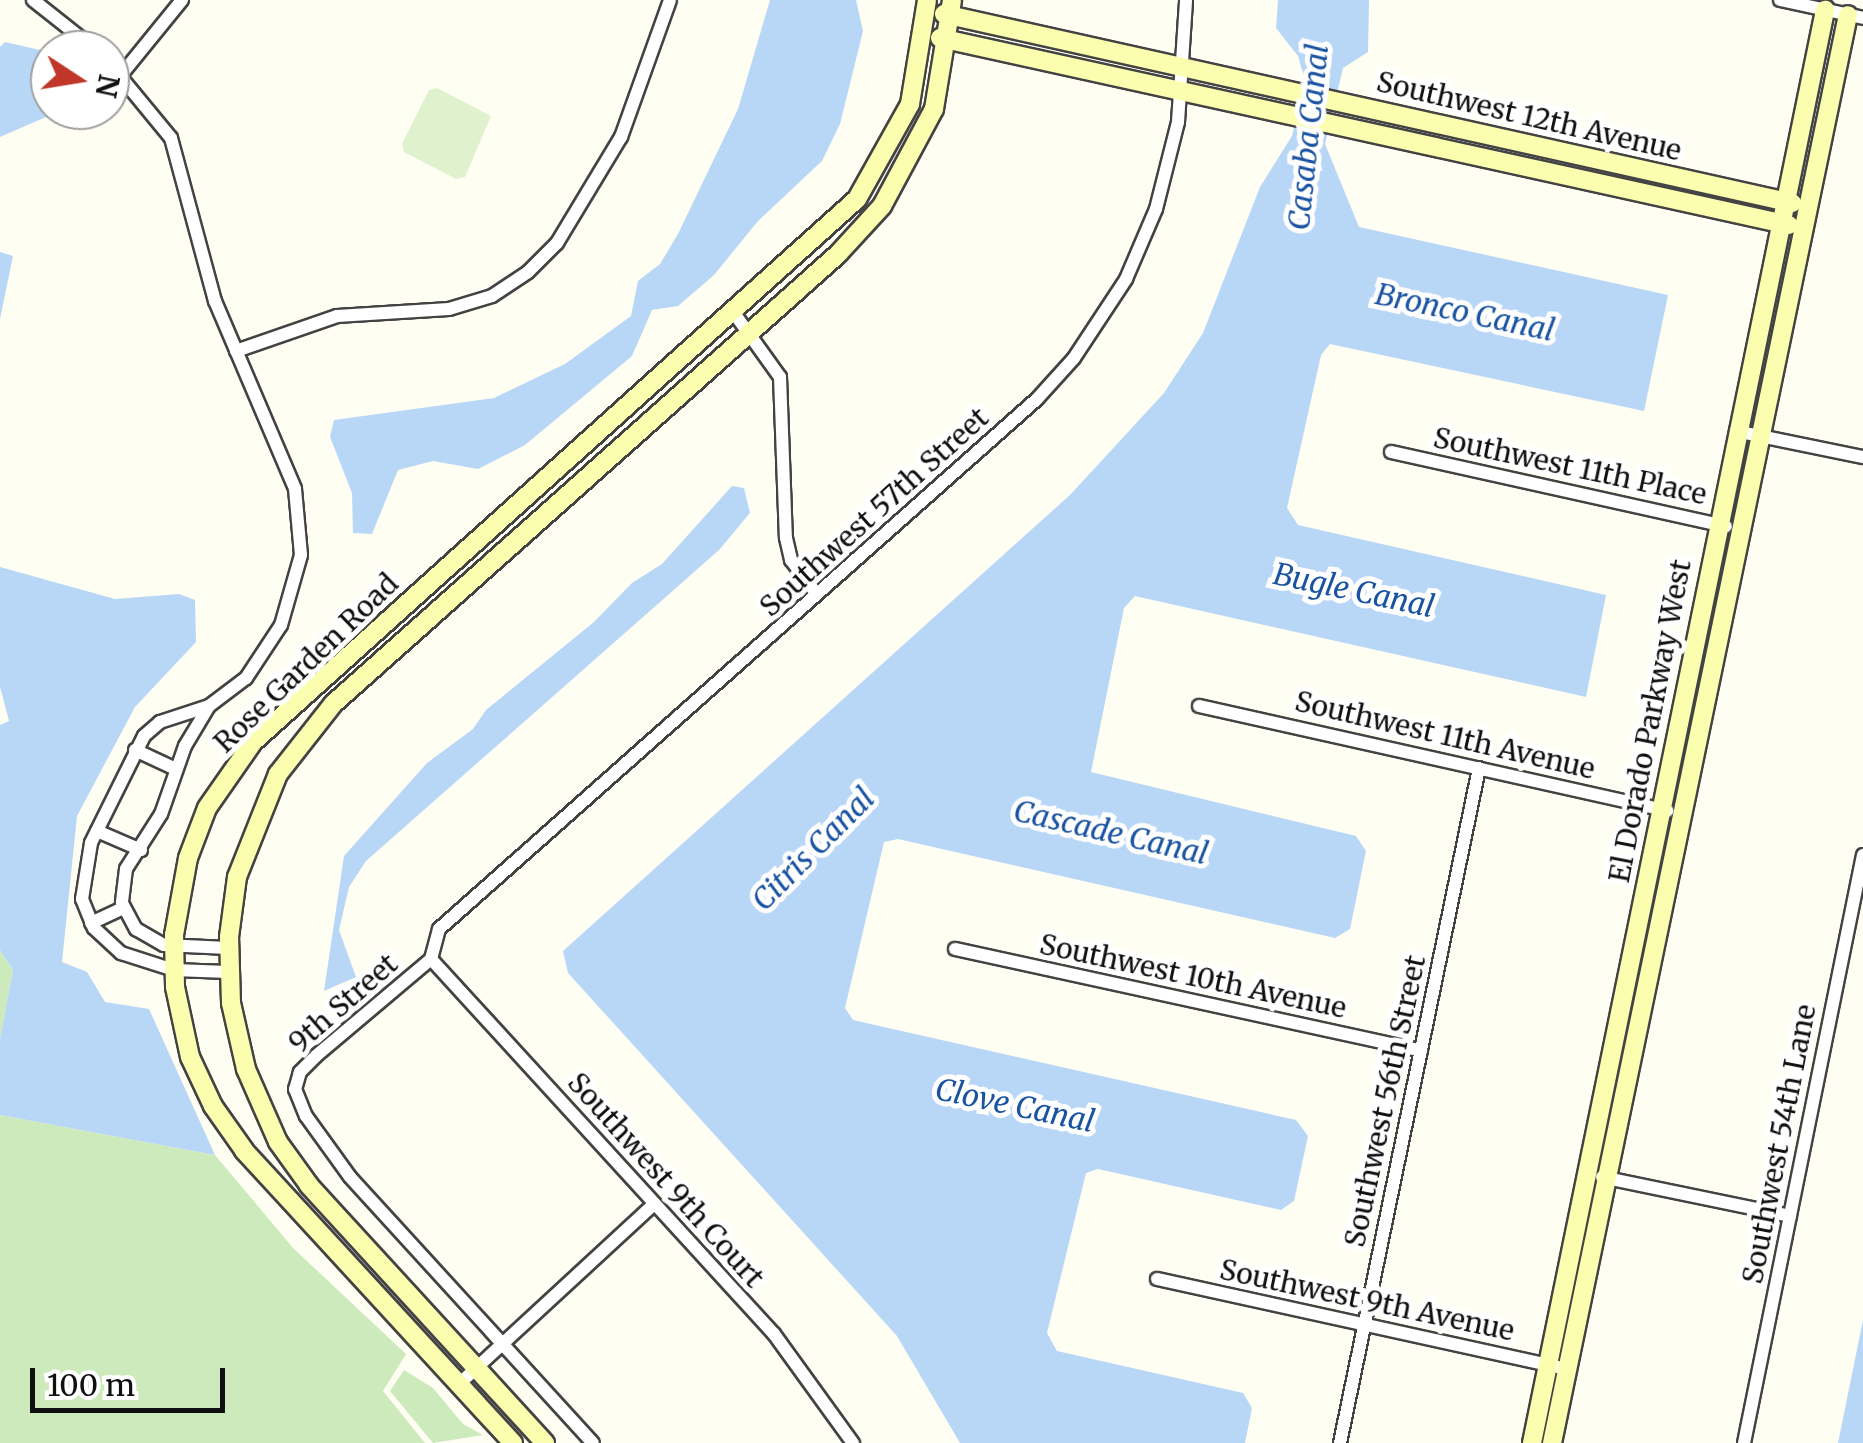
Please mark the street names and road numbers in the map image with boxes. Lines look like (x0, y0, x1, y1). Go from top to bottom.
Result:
street label: Southwest 12th Avenue (1373, 65, 1685, 167)
street label: Southwest 57th Street (753, 401, 995, 623)
street label: Southwest 11th Place (1430, 421, 1710, 511)
street label: El Dorado Parkway West (1602, 557, 1698, 885)
street label: Rose Garden Road (207, 567, 405, 759)
street label: Southwest 11th Avenue (1292, 684, 1598, 786)
street label: Southwest 10th Avenue (1037, 927, 1349, 1025)
street label: 9th Street (282, 947, 404, 1059)
street label: Southwest 56th Street (1338, 952, 1432, 1250)
street label: Southwest 54th Lane (1735, 1001, 1823, 1287)
street label: Southwest 9th Court (561, 1066, 771, 1294)
street label: Southwest 9th Avenue (1217, 1252, 1517, 1348)

